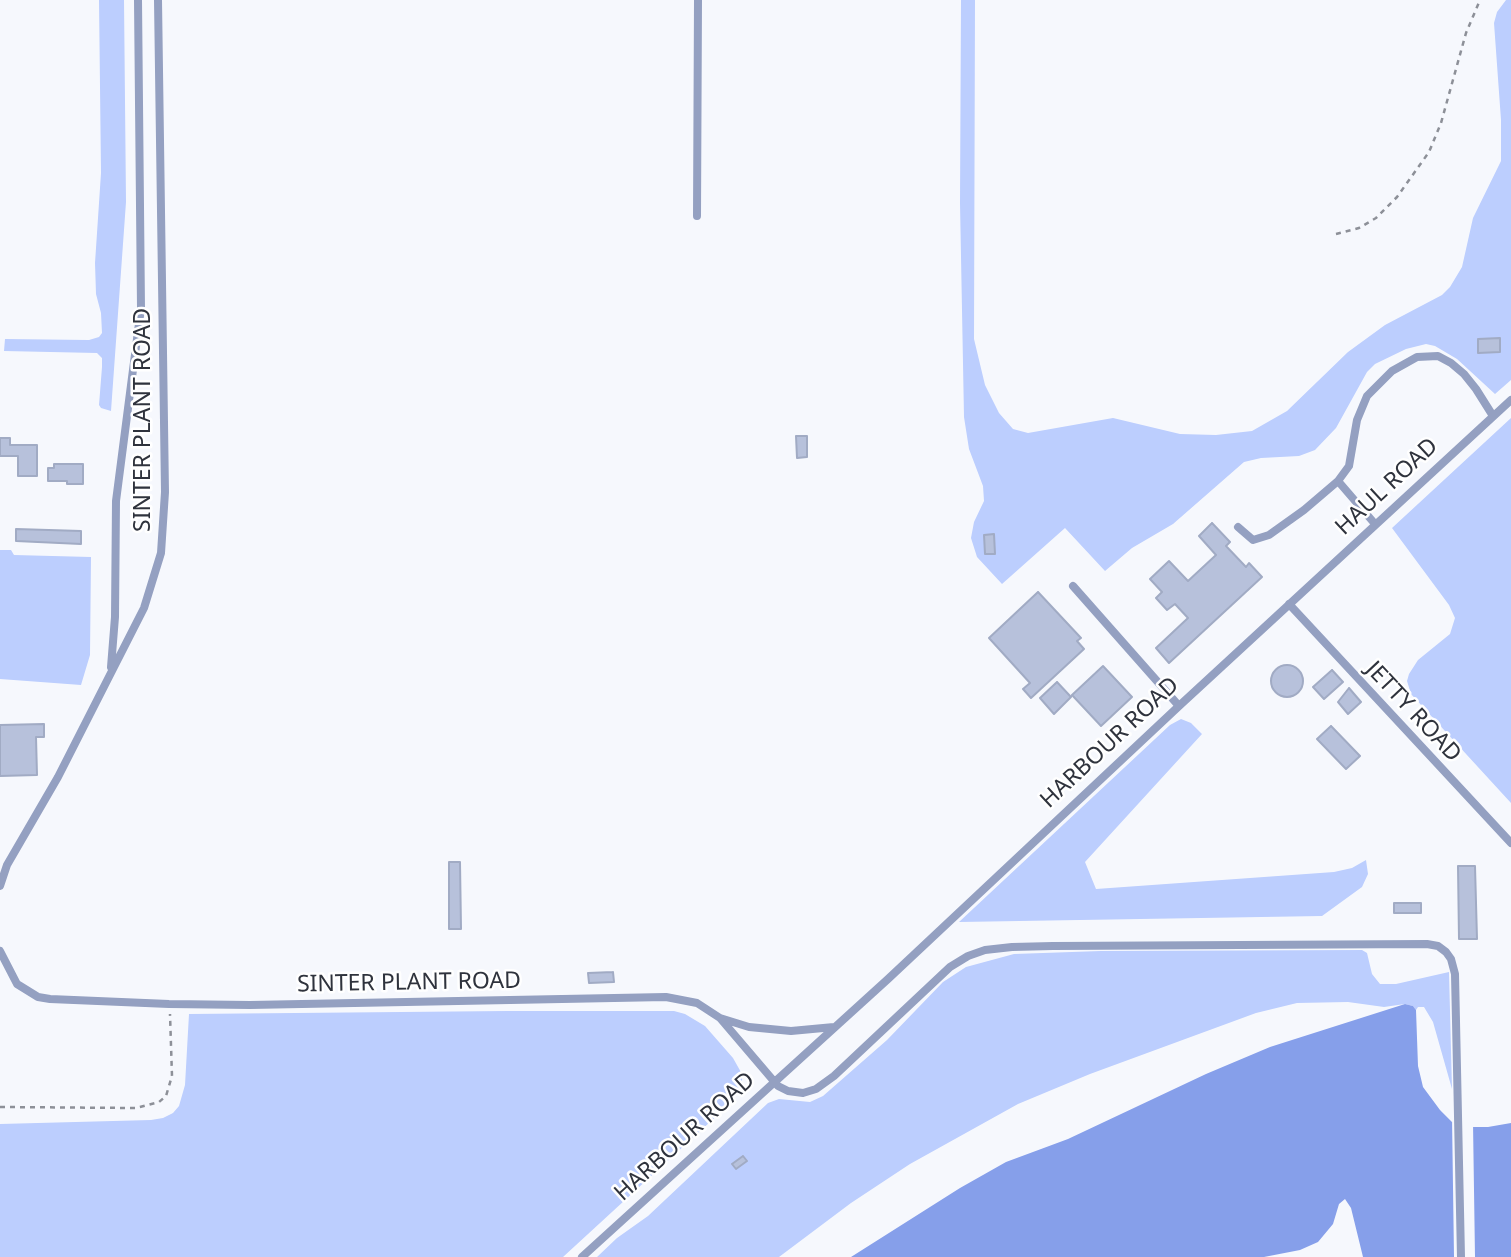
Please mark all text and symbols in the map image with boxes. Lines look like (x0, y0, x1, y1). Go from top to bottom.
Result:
street label: SINTER PLANT ROAD (129, 308, 157, 532)
street label: HAUL ROAD (1330, 433, 1444, 541)
street label: JETTY ROAD (1359, 656, 1467, 768)
street label: HARBOUR ROAD (1035, 672, 1185, 814)
street label: SINTER PLANT ROAD (297, 967, 521, 999)
street label: HARBOUR ROAD (609, 1067, 761, 1207)

